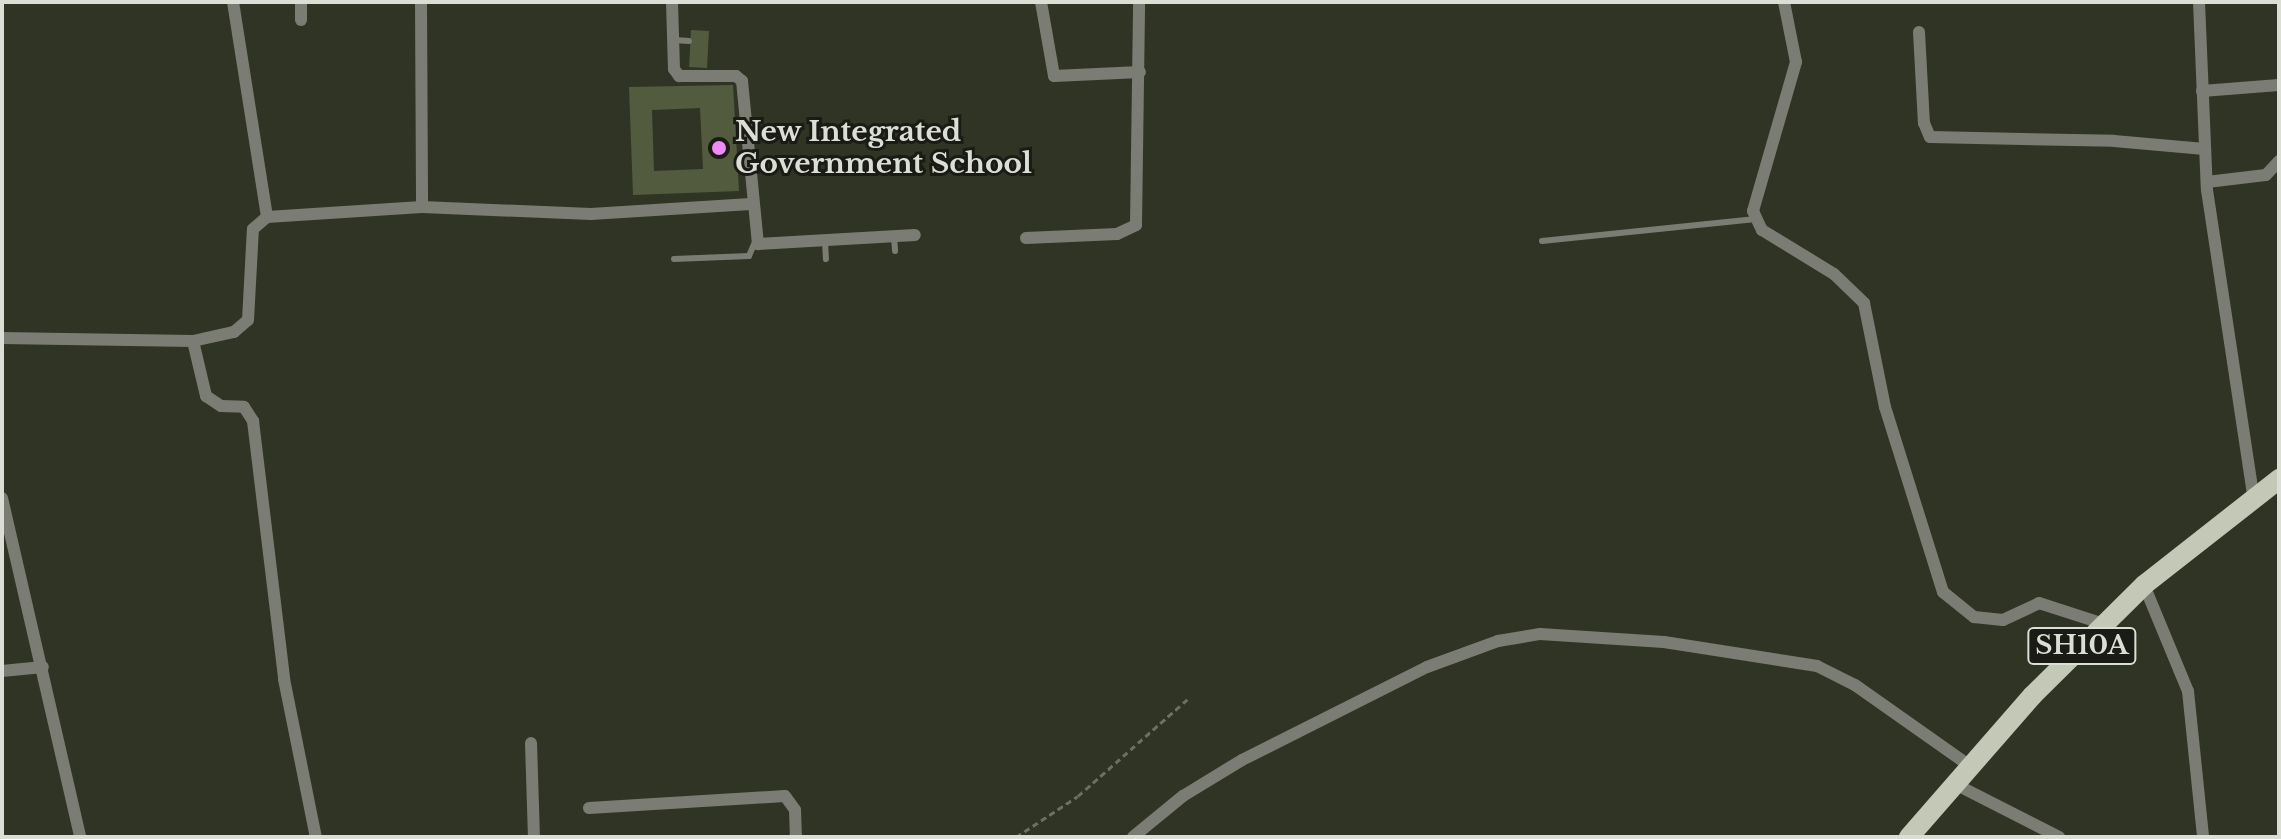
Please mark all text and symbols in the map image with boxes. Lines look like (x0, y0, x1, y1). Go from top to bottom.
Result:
place label: New Integrated Government School (735, 115, 1032, 181)
marker: New Integrated Government School (710, 139, 728, 157)
road number: SH10A (2026, 624, 2138, 668)

